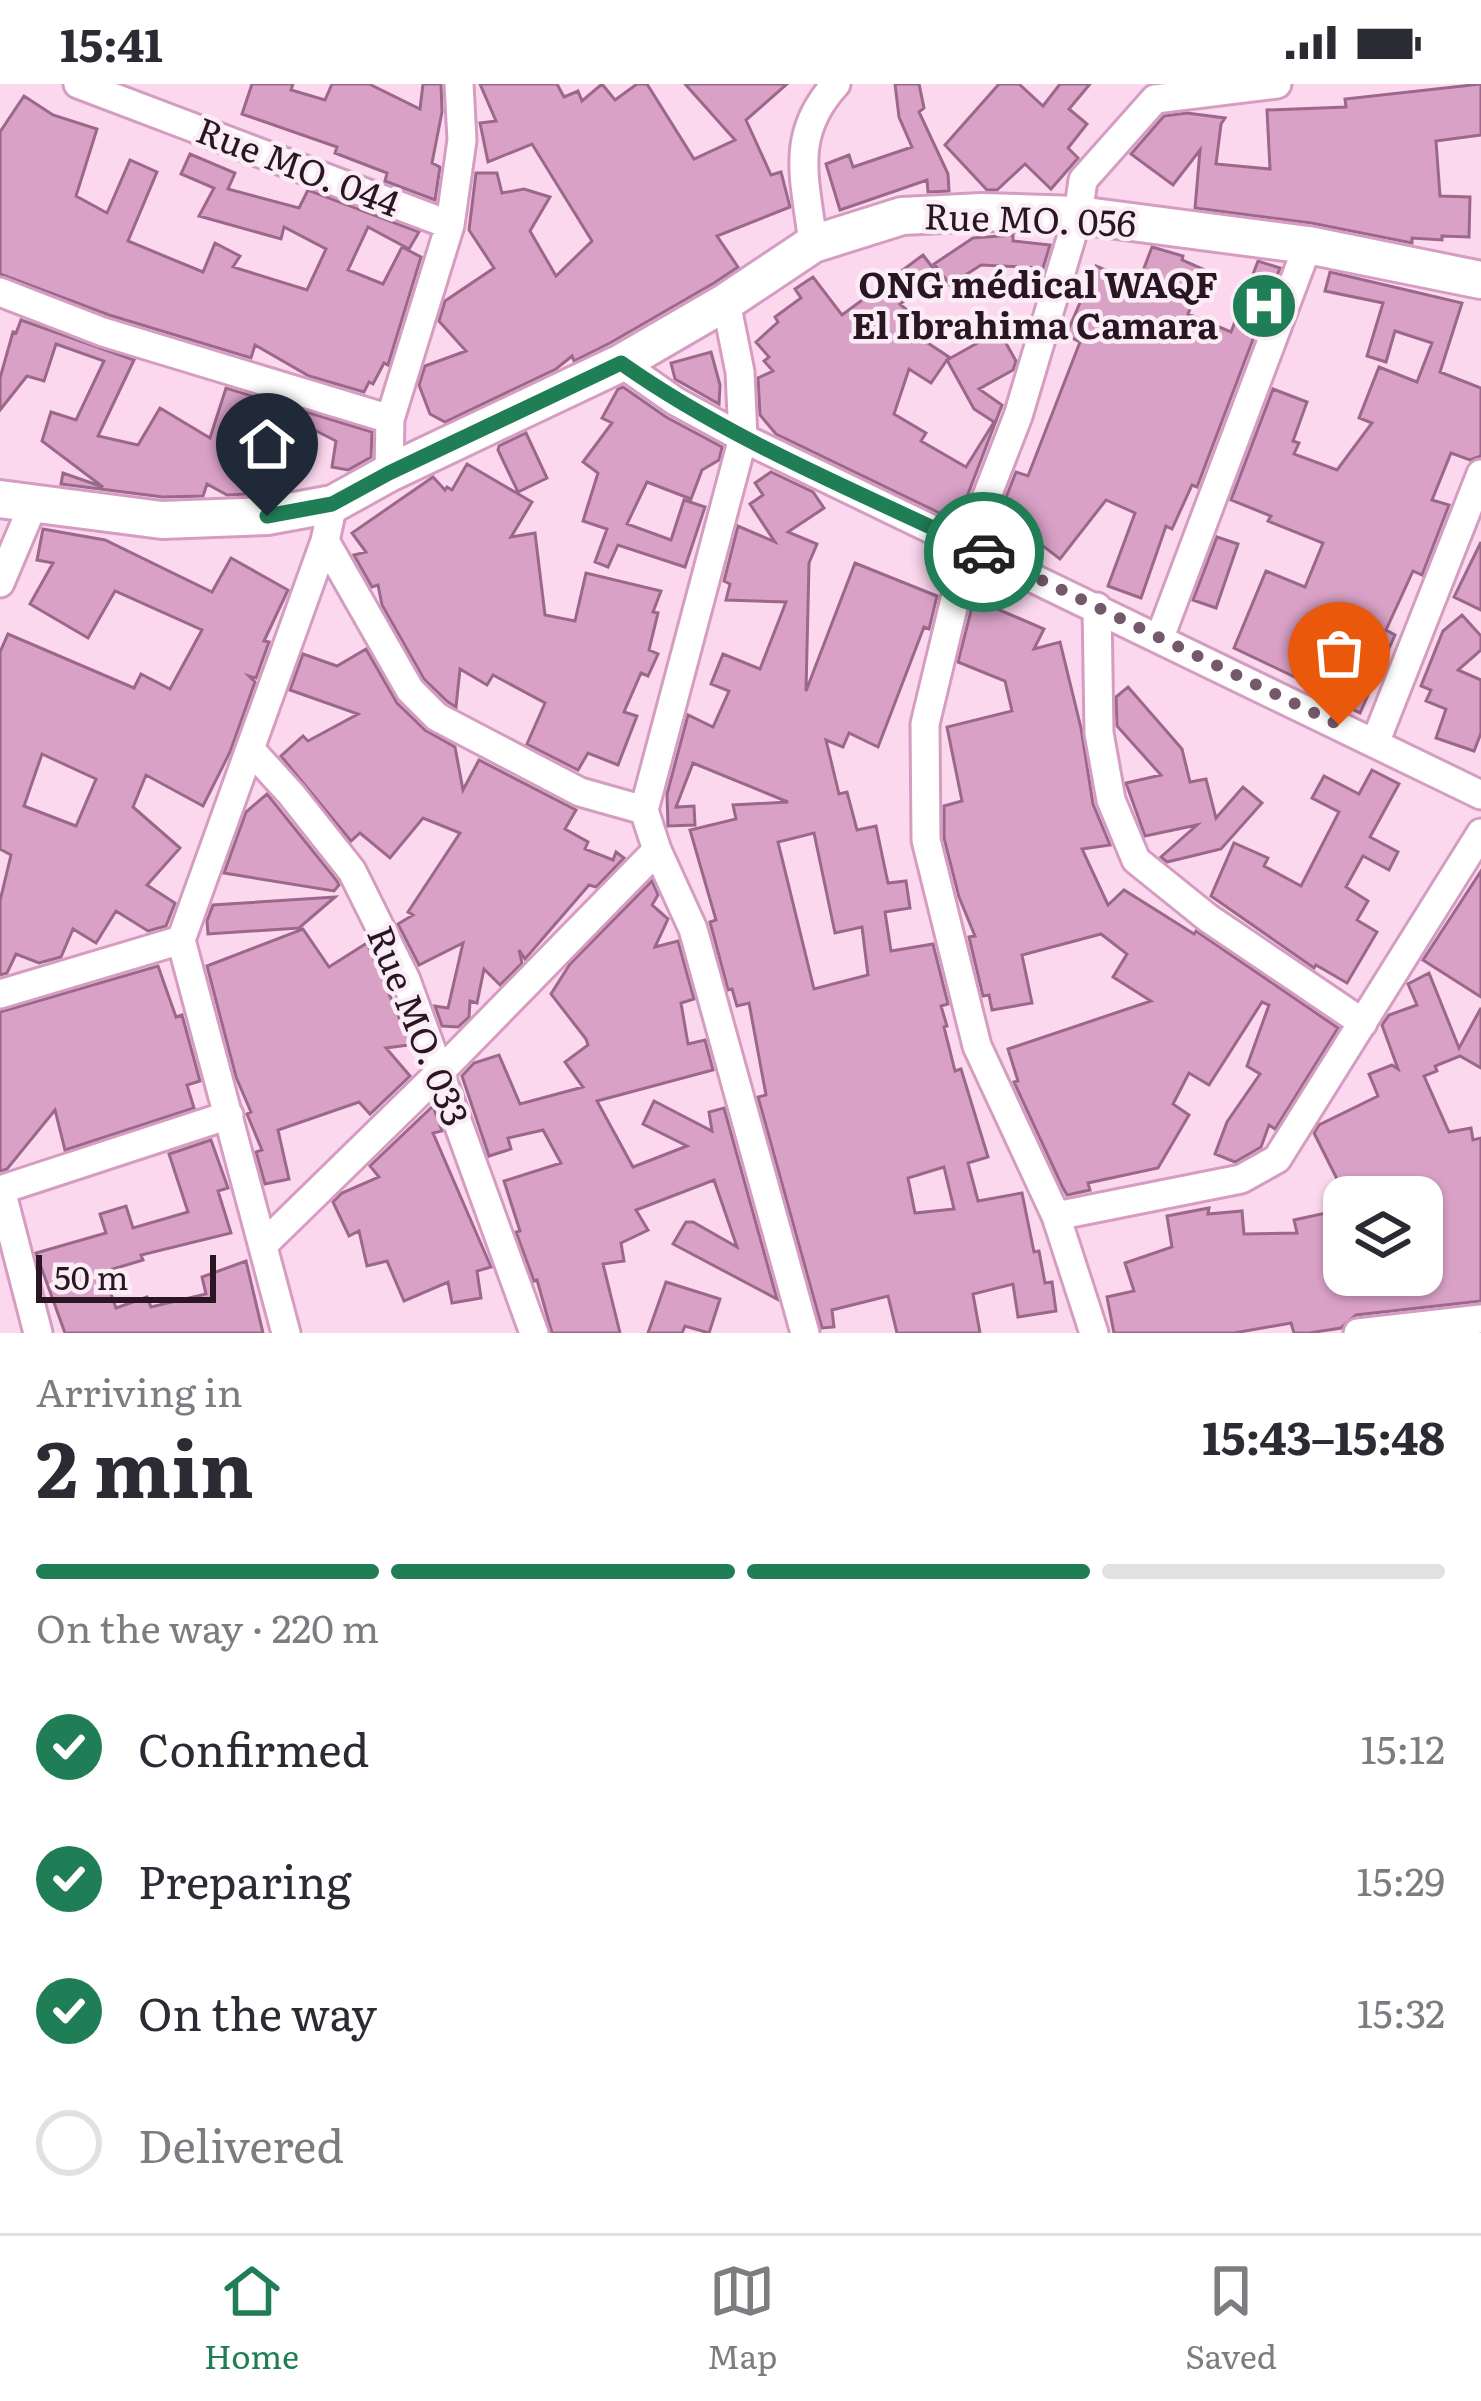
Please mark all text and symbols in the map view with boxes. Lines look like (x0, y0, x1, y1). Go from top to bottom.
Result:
text: 15:41 (60, 9, 163, 76)
street label: Rue MO. 044 (189, 102, 409, 228)
street label: Rue MO. 056 (923, 187, 1137, 248)
place label: ONG médical WAQF El Ibrahima Camara (852, 256, 1218, 350)
hospital icon: ONG médical WAQF El Ibrahima Camara (1229, 271, 1299, 341)
pin (216, 393, 318, 516)
icon: home (234, 411, 300, 477)
courier (924, 492, 1044, 612)
icon: car (951, 519, 1017, 585)
pin (1288, 602, 1390, 725)
icon: bag (1306, 620, 1372, 686)
street label: Rue MO. 033 (356, 917, 485, 1133)
map controls (1323, 1176, 1443, 1296)
button: layers (1323, 1176, 1443, 1296)
scale bar (36, 1249, 216, 1302)
text: 50 m (54, 1251, 128, 1300)
text: Arriving in (36, 1361, 243, 1419)
text: 15:43–15:48 (1202, 1402, 1445, 1469)
text: 2 min (36, 1406, 254, 1522)
text: On the way · 220 m (36, 1597, 379, 1655)
icon: check (36, 1714, 102, 1780)
text: Confirmed (138, 1714, 369, 1781)
text: 15:12 (1361, 1718, 1445, 1776)
icon: check (36, 1846, 102, 1912)
text: Preparing (138, 1846, 352, 1913)
text: 15:29 (1357, 1850, 1445, 1908)
icon: check (36, 1978, 102, 2044)
text: On the way (138, 1978, 377, 2045)
text: 15:32 (1357, 1982, 1445, 2040)
text: Delivered (138, 2110, 344, 2177)
tab: Home (204, 2258, 299, 2379)
tab: Map (707, 2258, 777, 2379)
tab: Saved (1185, 2258, 1277, 2379)

